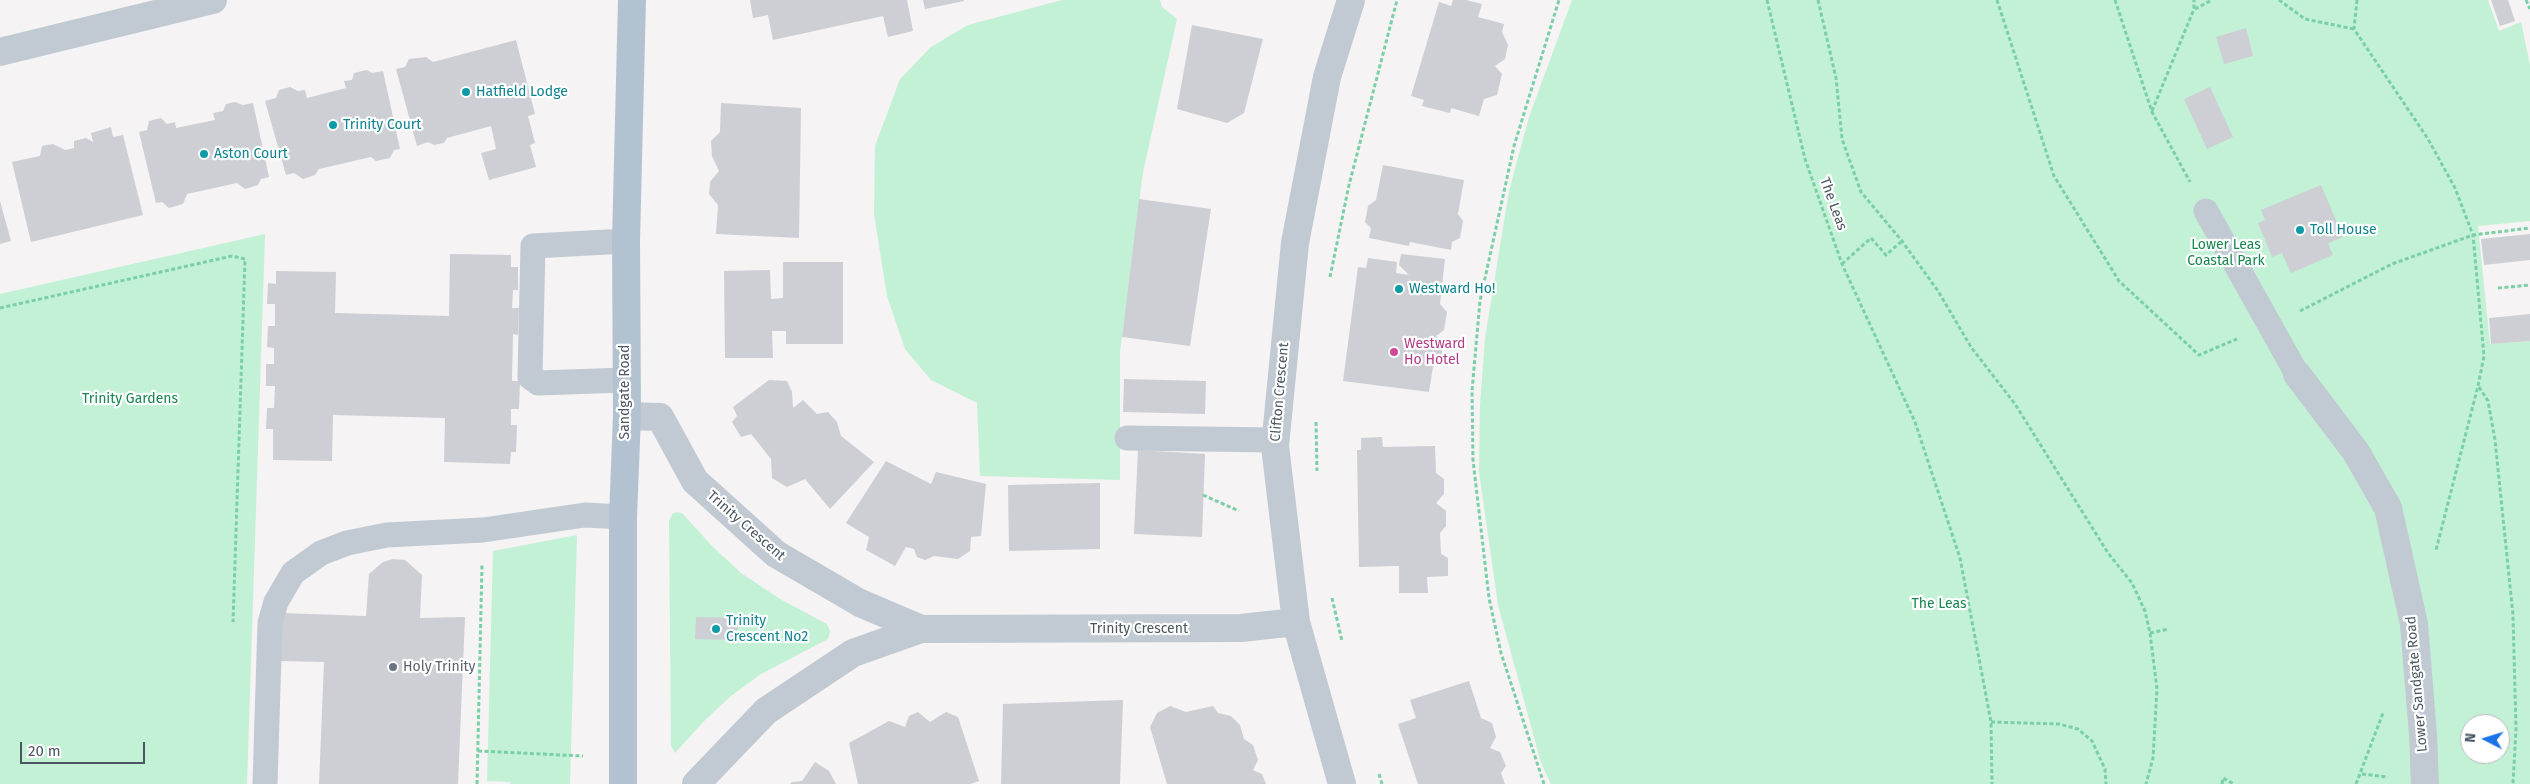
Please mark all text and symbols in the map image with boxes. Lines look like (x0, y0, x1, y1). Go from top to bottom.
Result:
place label: Hatfield Lodge (476, 84, 568, 100)
marker: Hatfield Lodge (460, 86, 472, 98)
place label: Trinity Court (343, 117, 421, 133)
marker: Trinity Court (327, 119, 339, 131)
place label: Aston Court (214, 146, 288, 162)
marker: Aston Court (198, 148, 210, 160)
street label: The Leas (1816, 175, 1850, 233)
place label: Toll House (2310, 222, 2377, 238)
marker: Toll House (2294, 224, 2306, 236)
park label: Lower Leas Coastal Park (2187, 237, 2265, 270)
place label: Westward Ho! (1409, 281, 1495, 297)
marker: Westward Ho! (1393, 283, 1405, 295)
place label: Westward Ho Hotel (1404, 336, 1465, 368)
street label: Clifton Crescent (1267, 342, 1293, 442)
street label: Sandgate Road (617, 345, 633, 439)
marker: Westward Ho Hotel (1388, 346, 1400, 358)
park label: Trinity Gardens (82, 391, 178, 407)
street label: Trinity Crescent (704, 488, 788, 564)
park label: The Leas (1912, 596, 1966, 612)
place label: Trinity Crescent No2 (726, 613, 808, 646)
street label: Lower Sandgate Road (2403, 615, 2431, 753)
street label: Trinity Crescent (1090, 621, 1188, 637)
marker: Trinity Crescent No2 (710, 623, 722, 635)
place label: Holy Trinity (403, 659, 475, 675)
marker: Holy Trinity (387, 661, 399, 673)
north arrow (2460, 714, 2510, 764)
scale bar (22, 732, 148, 764)
text: N (2462, 732, 2479, 743)
text: 20 m (28, 742, 61, 760)

